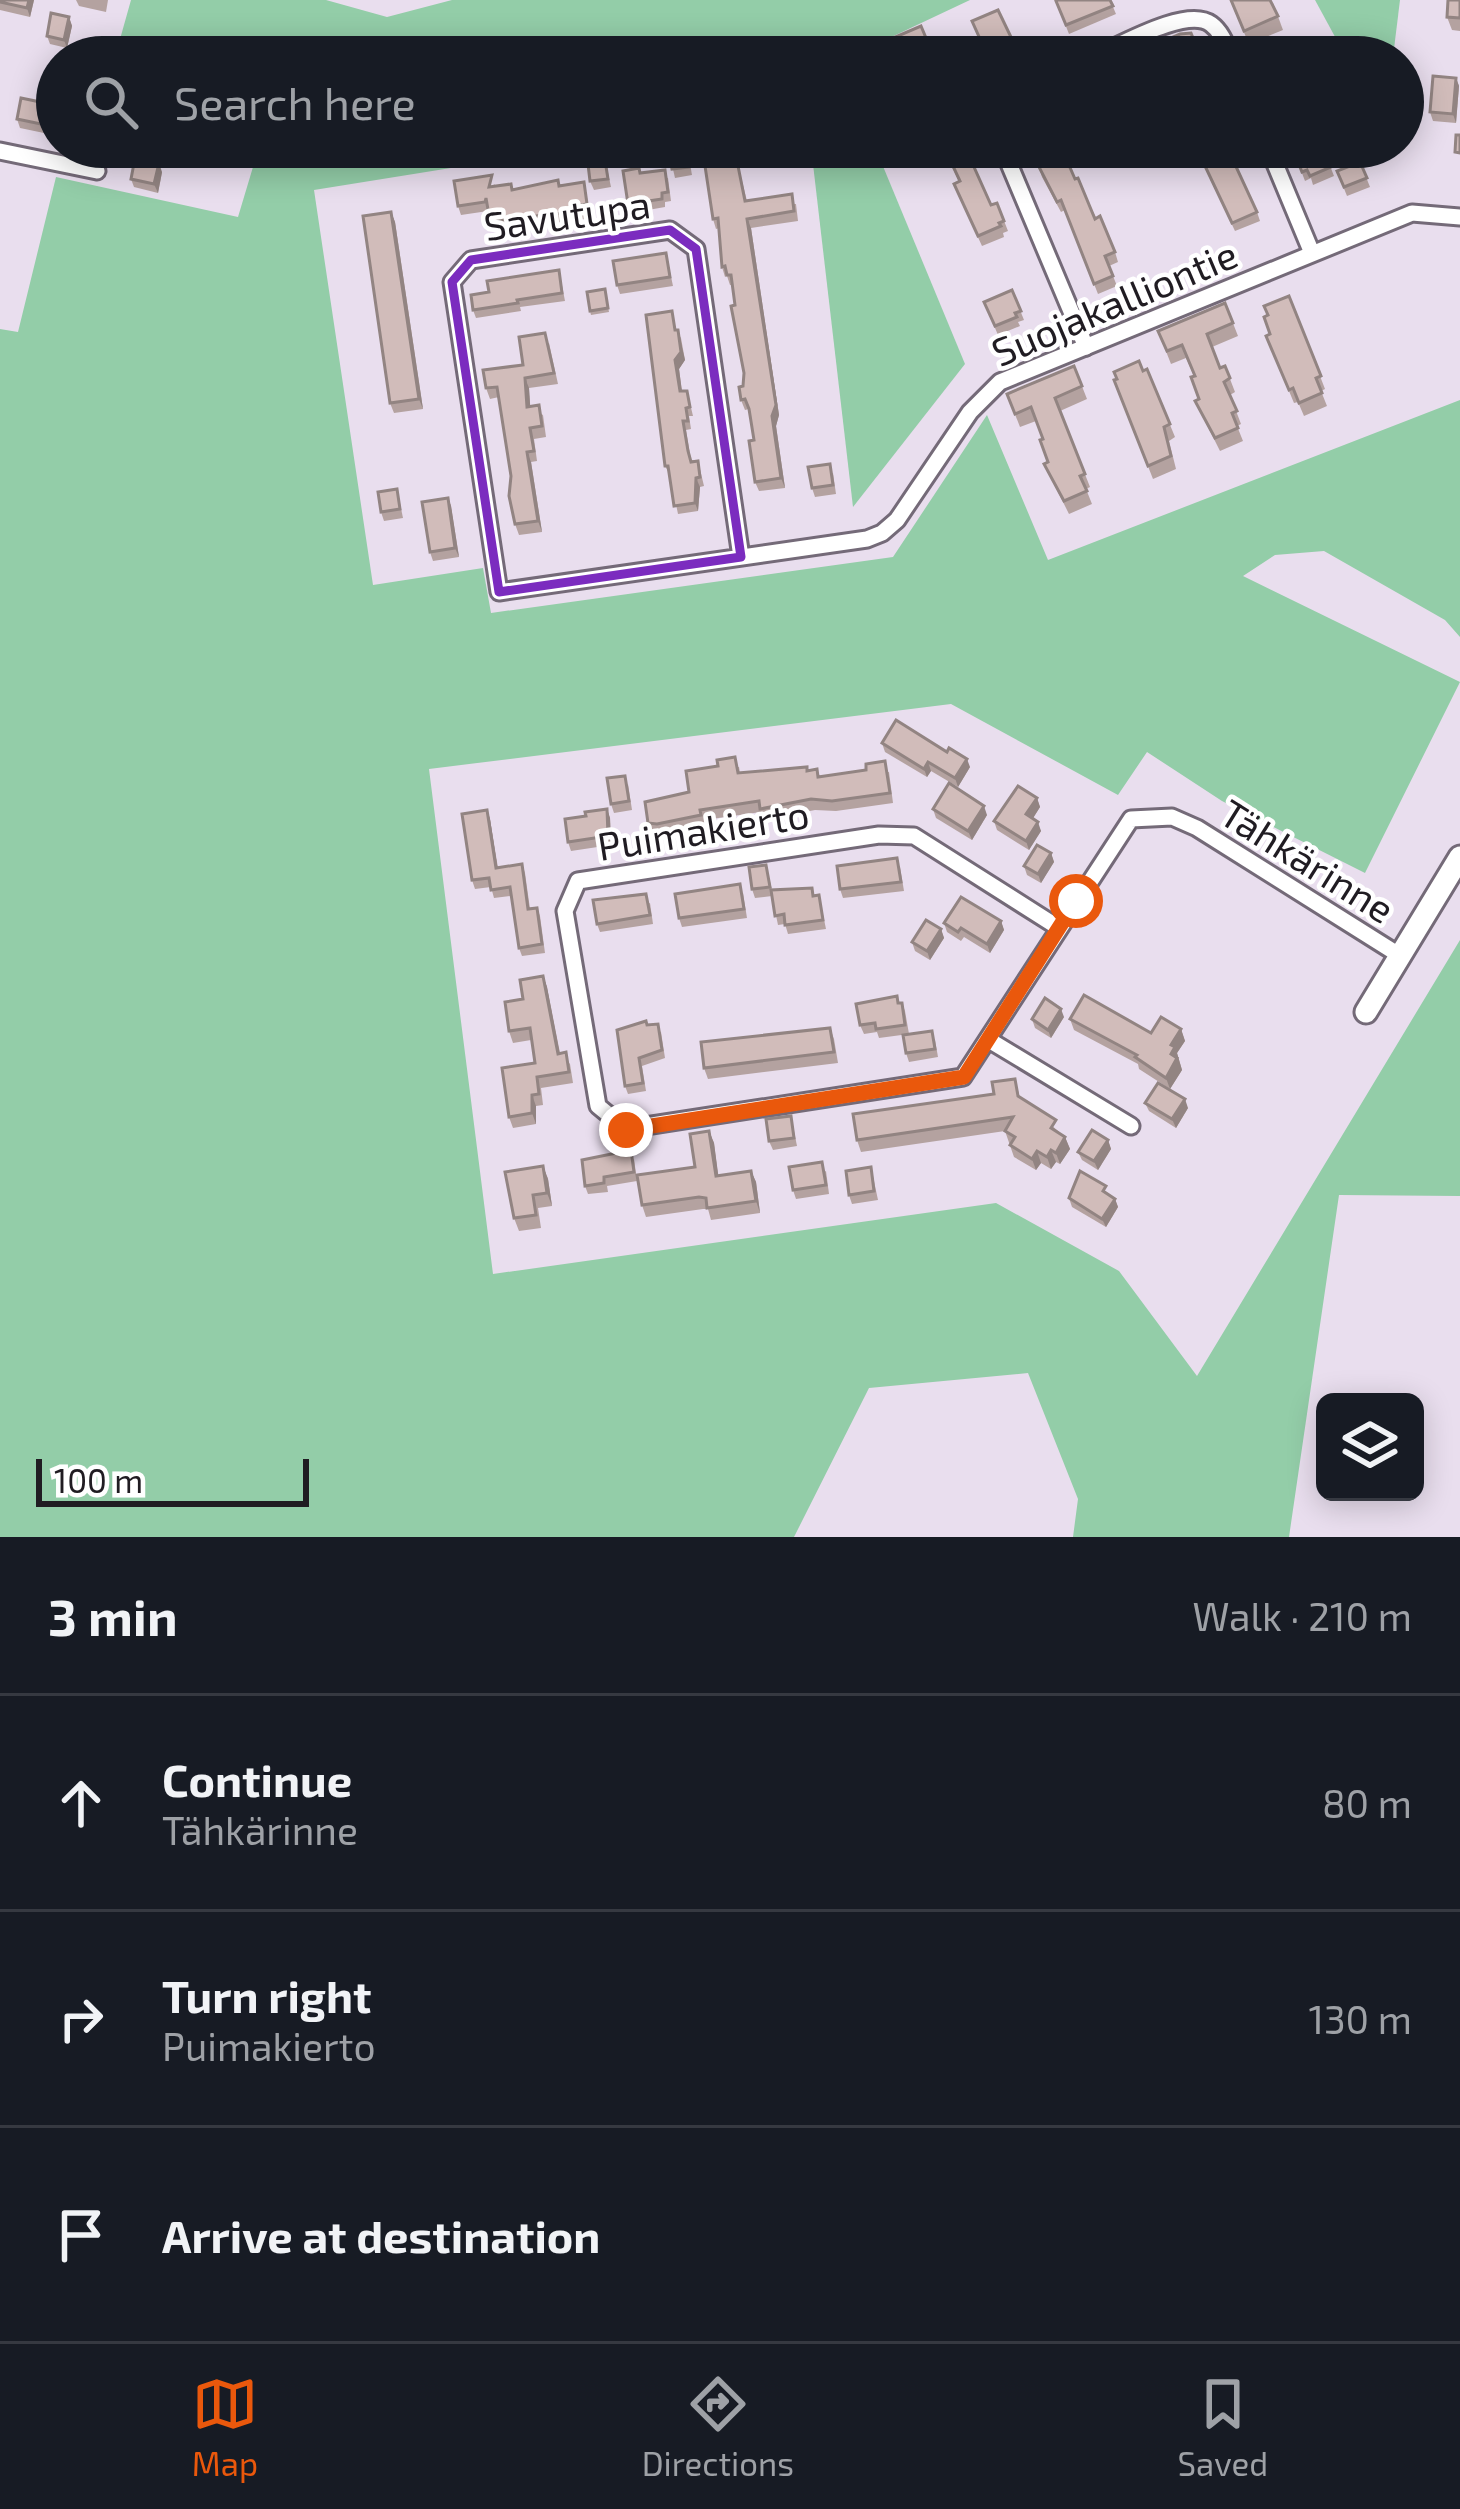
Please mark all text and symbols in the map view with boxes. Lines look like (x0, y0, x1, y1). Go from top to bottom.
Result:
search box (36, 36, 1424, 168)
icon: search (78, 69, 144, 135)
text: Search here (174, 75, 416, 129)
street label: Savutupa (481, 179, 653, 249)
street label: Suojakalliontie (984, 229, 1244, 375)
street label: Tähkärinne (1212, 788, 1404, 932)
street label: Puimakierto (594, 789, 812, 869)
route start (1049, 874, 1103, 928)
route end (599, 1103, 653, 1157)
map controls (1316, 1393, 1424, 1501)
button: layers (1316, 1393, 1424, 1501)
scale bar (36, 1453, 309, 1506)
text: 100 m (54, 1460, 143, 1500)
text: 3 min (48, 1585, 178, 1646)
text: Walk · 210 m (1193, 1592, 1412, 1639)
text: Continue (162, 1752, 352, 1806)
icon: ahead (48, 1770, 114, 1836)
text: 80 m (1322, 1779, 1412, 1826)
text: Tähkärinne (162, 1806, 358, 1853)
text: Turn right (162, 1968, 371, 2022)
icon: right (48, 1986, 114, 2052)
text: 130 m (1308, 1995, 1412, 2042)
text: Puimakierto (162, 2022, 376, 2069)
icon: arrive (48, 2202, 114, 2268)
text: Arrive at destination (162, 2208, 600, 2262)
tab: Map (192, 2371, 258, 2483)
tab: Directions (642, 2371, 794, 2483)
tab: Saved (1178, 2371, 1268, 2483)

